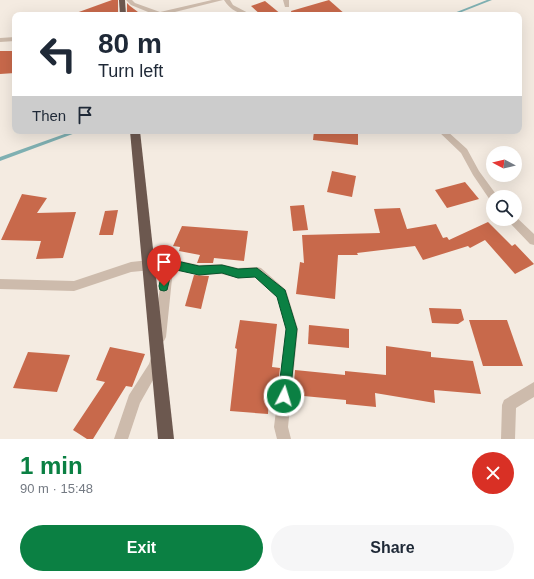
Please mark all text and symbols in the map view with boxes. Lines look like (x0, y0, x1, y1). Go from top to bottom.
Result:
icon: left (32, 28, 84, 80)
text: 80 m (98, 28, 162, 59)
text: Turn left (98, 61, 163, 81)
icon: arrive (74, 104, 96, 126)
text: Then (32, 107, 66, 124)
north arrow (486, 146, 522, 182)
map controls (486, 146, 522, 226)
button: search (486, 190, 522, 226)
pin (147, 245, 181, 286)
icon: arrive (153, 251, 175, 273)
position arrow (263, 375, 305, 417)
text: 1 min (20, 452, 83, 479)
button: close (472, 452, 514, 494)
text: 90 m · 15:48 (20, 481, 93, 496)
button: Exit (20, 525, 263, 571)
button: Share (271, 525, 514, 571)

